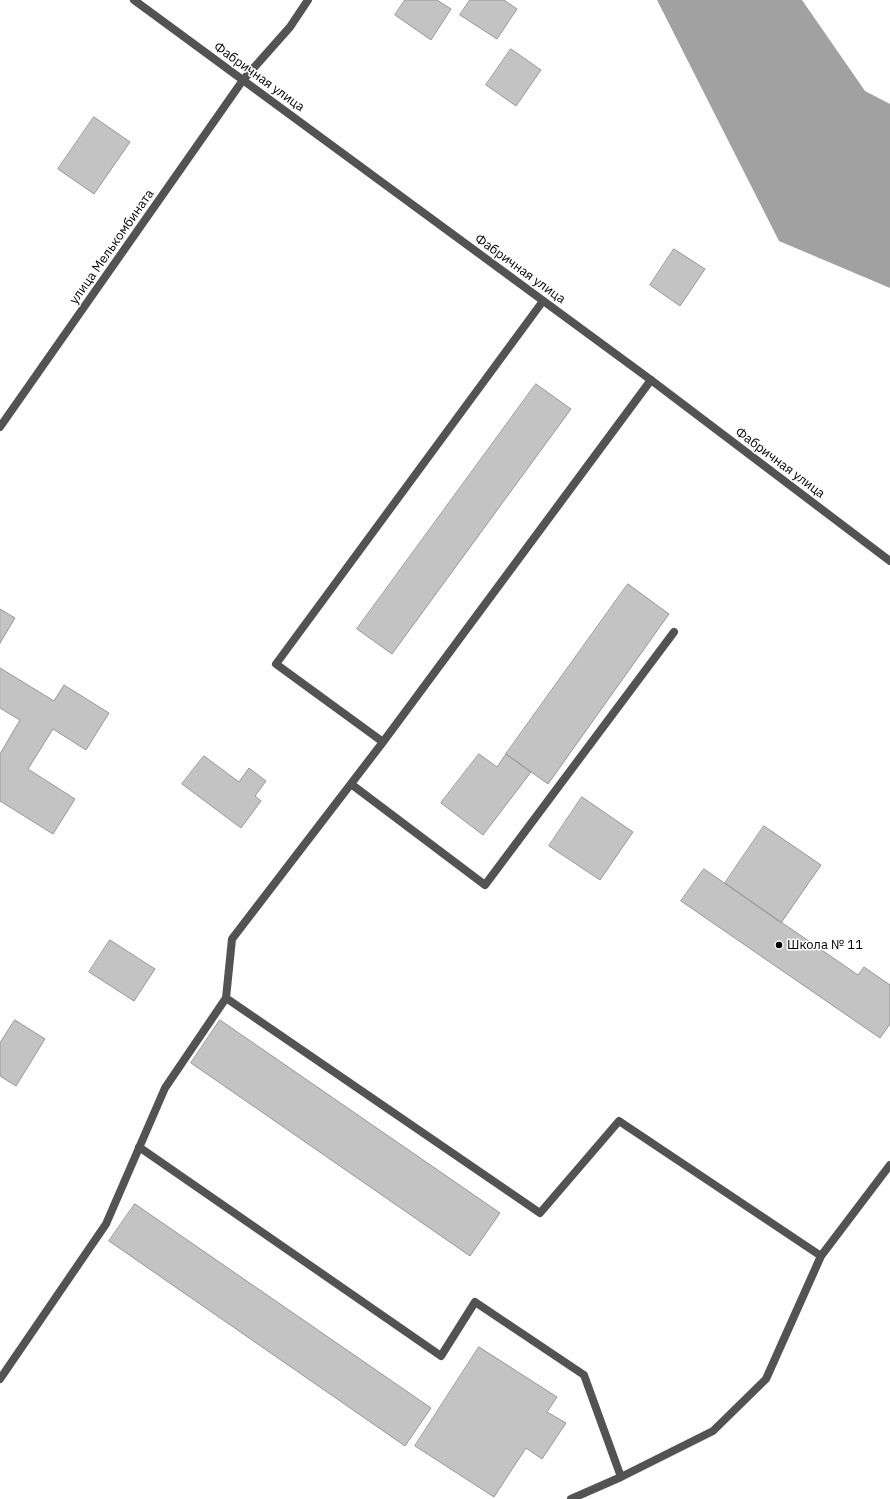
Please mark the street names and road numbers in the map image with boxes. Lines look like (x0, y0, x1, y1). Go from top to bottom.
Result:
street label: Фабричная улица (211, 39, 307, 115)
street label: улица Мелькомбината (67, 187, 157, 307)
street label: Фабричная улица (472, 231, 568, 307)
street label: Фабричная улица (732, 424, 828, 502)

